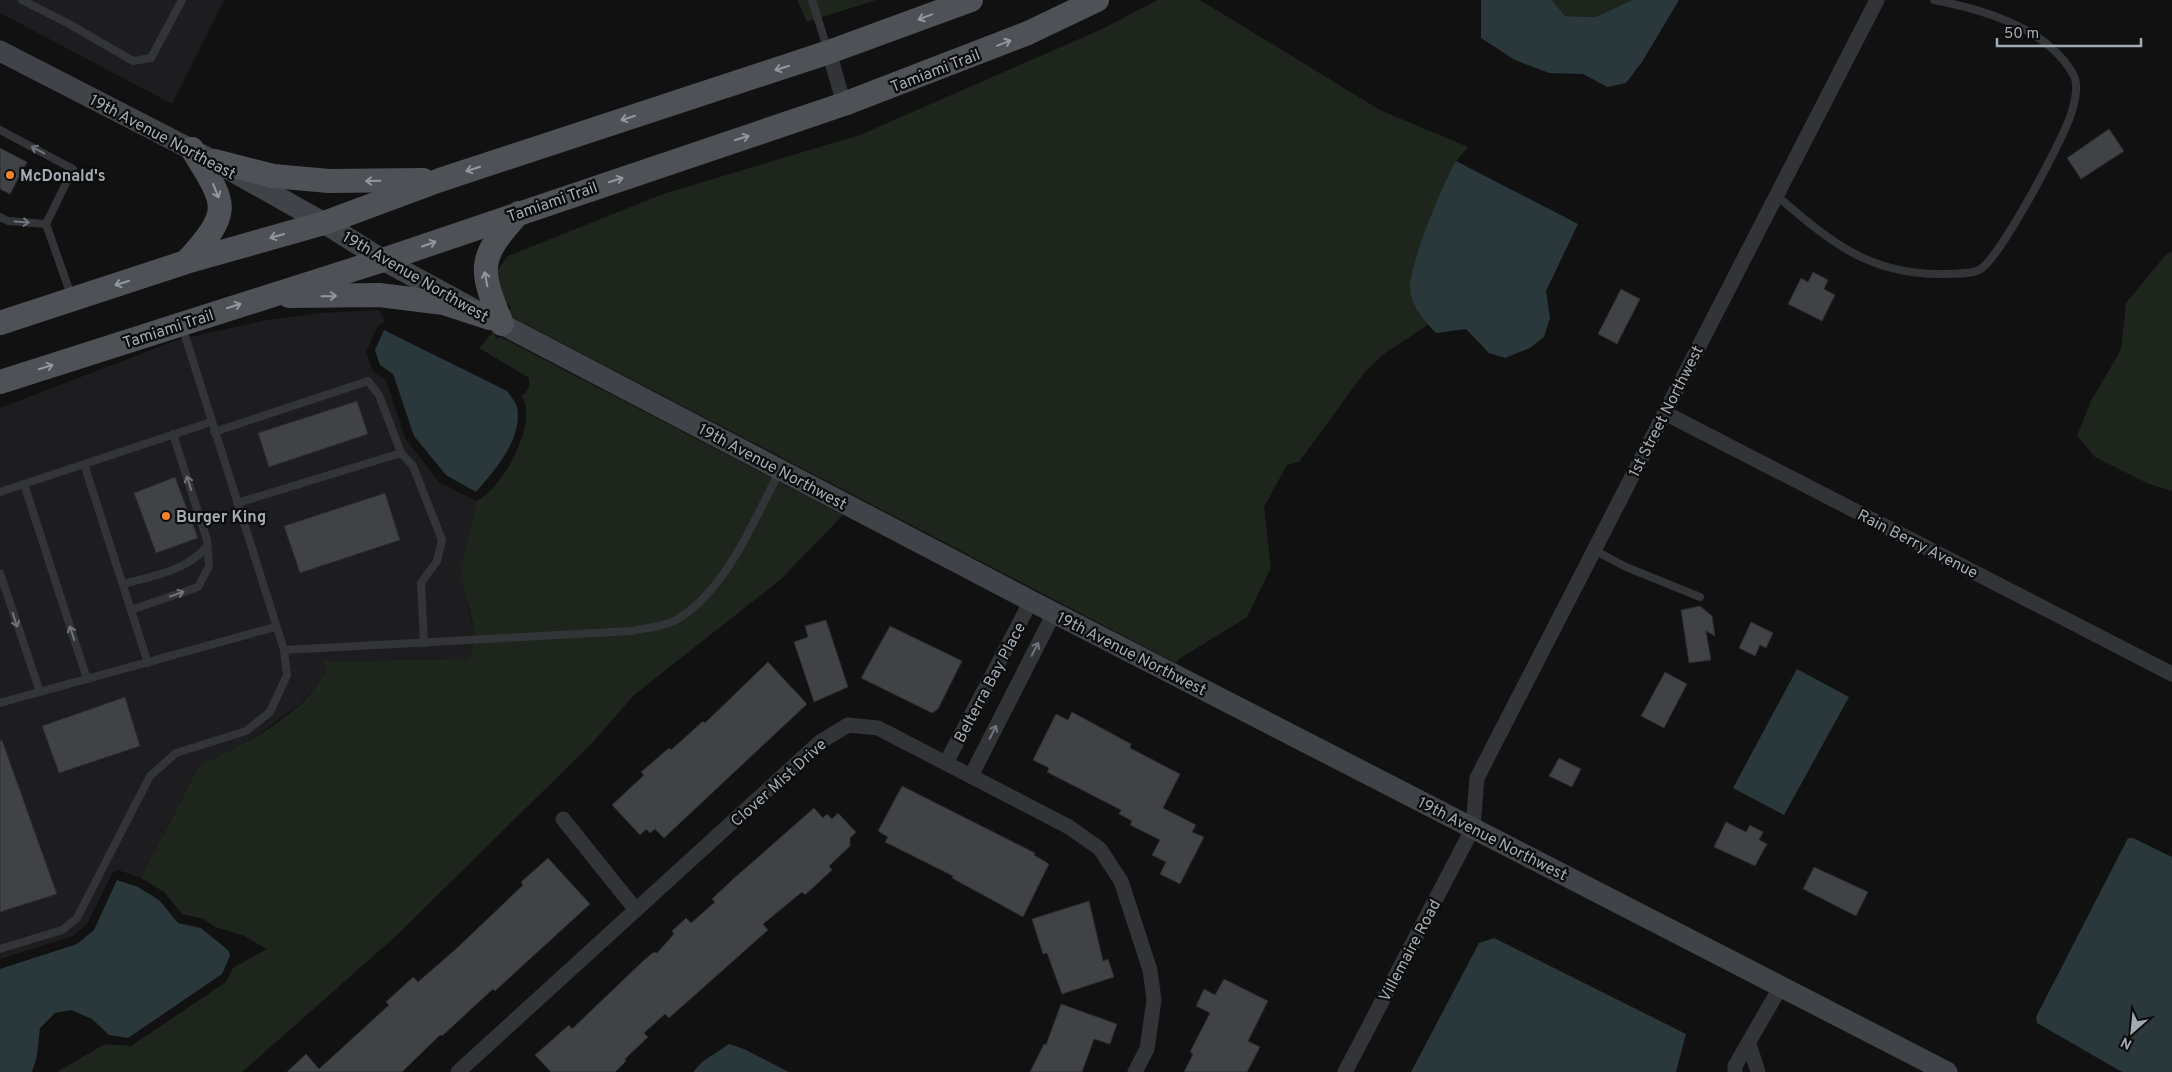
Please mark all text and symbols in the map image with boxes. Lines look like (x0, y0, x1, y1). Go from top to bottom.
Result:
one-way arrow (918, 13, 933, 22)
scale bar (1997, 15, 2141, 47)
text: 50 m (2004, 25, 2039, 44)
one-way arrow (996, 38, 1011, 48)
street label: Tamiami Trail (888, 46, 983, 98)
one-way arrow (775, 63, 791, 73)
street label: 19th Avenue Northeast (86, 91, 239, 185)
one-way arrow (621, 114, 636, 123)
one-way arrow (734, 133, 749, 142)
one-way arrow (31, 145, 45, 155)
one-way arrow (466, 164, 482, 174)
place label: McDonald's (20, 167, 106, 187)
marker: McDonald's (4, 169, 16, 181)
one-way arrow (607, 175, 623, 184)
one-way arrow (366, 176, 382, 186)
street label: Tamiami Trail (505, 178, 601, 228)
one-way arrow (212, 183, 221, 198)
one-way arrow (14, 218, 30, 227)
street label: 19th Avenue Northwest (339, 228, 491, 328)
one-way arrow (270, 232, 286, 242)
one-way arrow (420, 238, 436, 248)
one-way arrow (481, 271, 490, 287)
one-way arrow (114, 279, 130, 289)
one-way arrow (320, 291, 336, 300)
one-way arrow (226, 301, 241, 310)
street label: Tamiami Trail (121, 306, 217, 354)
street label: 1st Street Northwest (1625, 343, 1709, 481)
one-way arrow (38, 362, 54, 371)
street label: 19th Avenue Northwest (695, 420, 850, 515)
one-way arrow (183, 475, 193, 491)
street label: Rain Berry Avenue (1853, 506, 1981, 584)
place label: Burger King (176, 508, 266, 528)
marker: Burger King (160, 510, 172, 522)
one-way arrow (169, 589, 184, 598)
street label: 19th Avenue Northwest (1053, 608, 1209, 701)
one-way arrow (11, 611, 21, 627)
street label: Belterra Bay Place (951, 619, 1031, 746)
one-way arrow (67, 625, 77, 641)
one-way arrow (1031, 642, 1040, 657)
one-way arrow (989, 725, 998, 740)
street label: Clover Mist Drive (727, 735, 831, 832)
street label: 19th Avenue Northwest (1414, 793, 1570, 886)
street label: Villemaire Road (1375, 896, 1446, 1006)
north arrow (2107, 1007, 2157, 1057)
text: N (2118, 1032, 2135, 1052)

